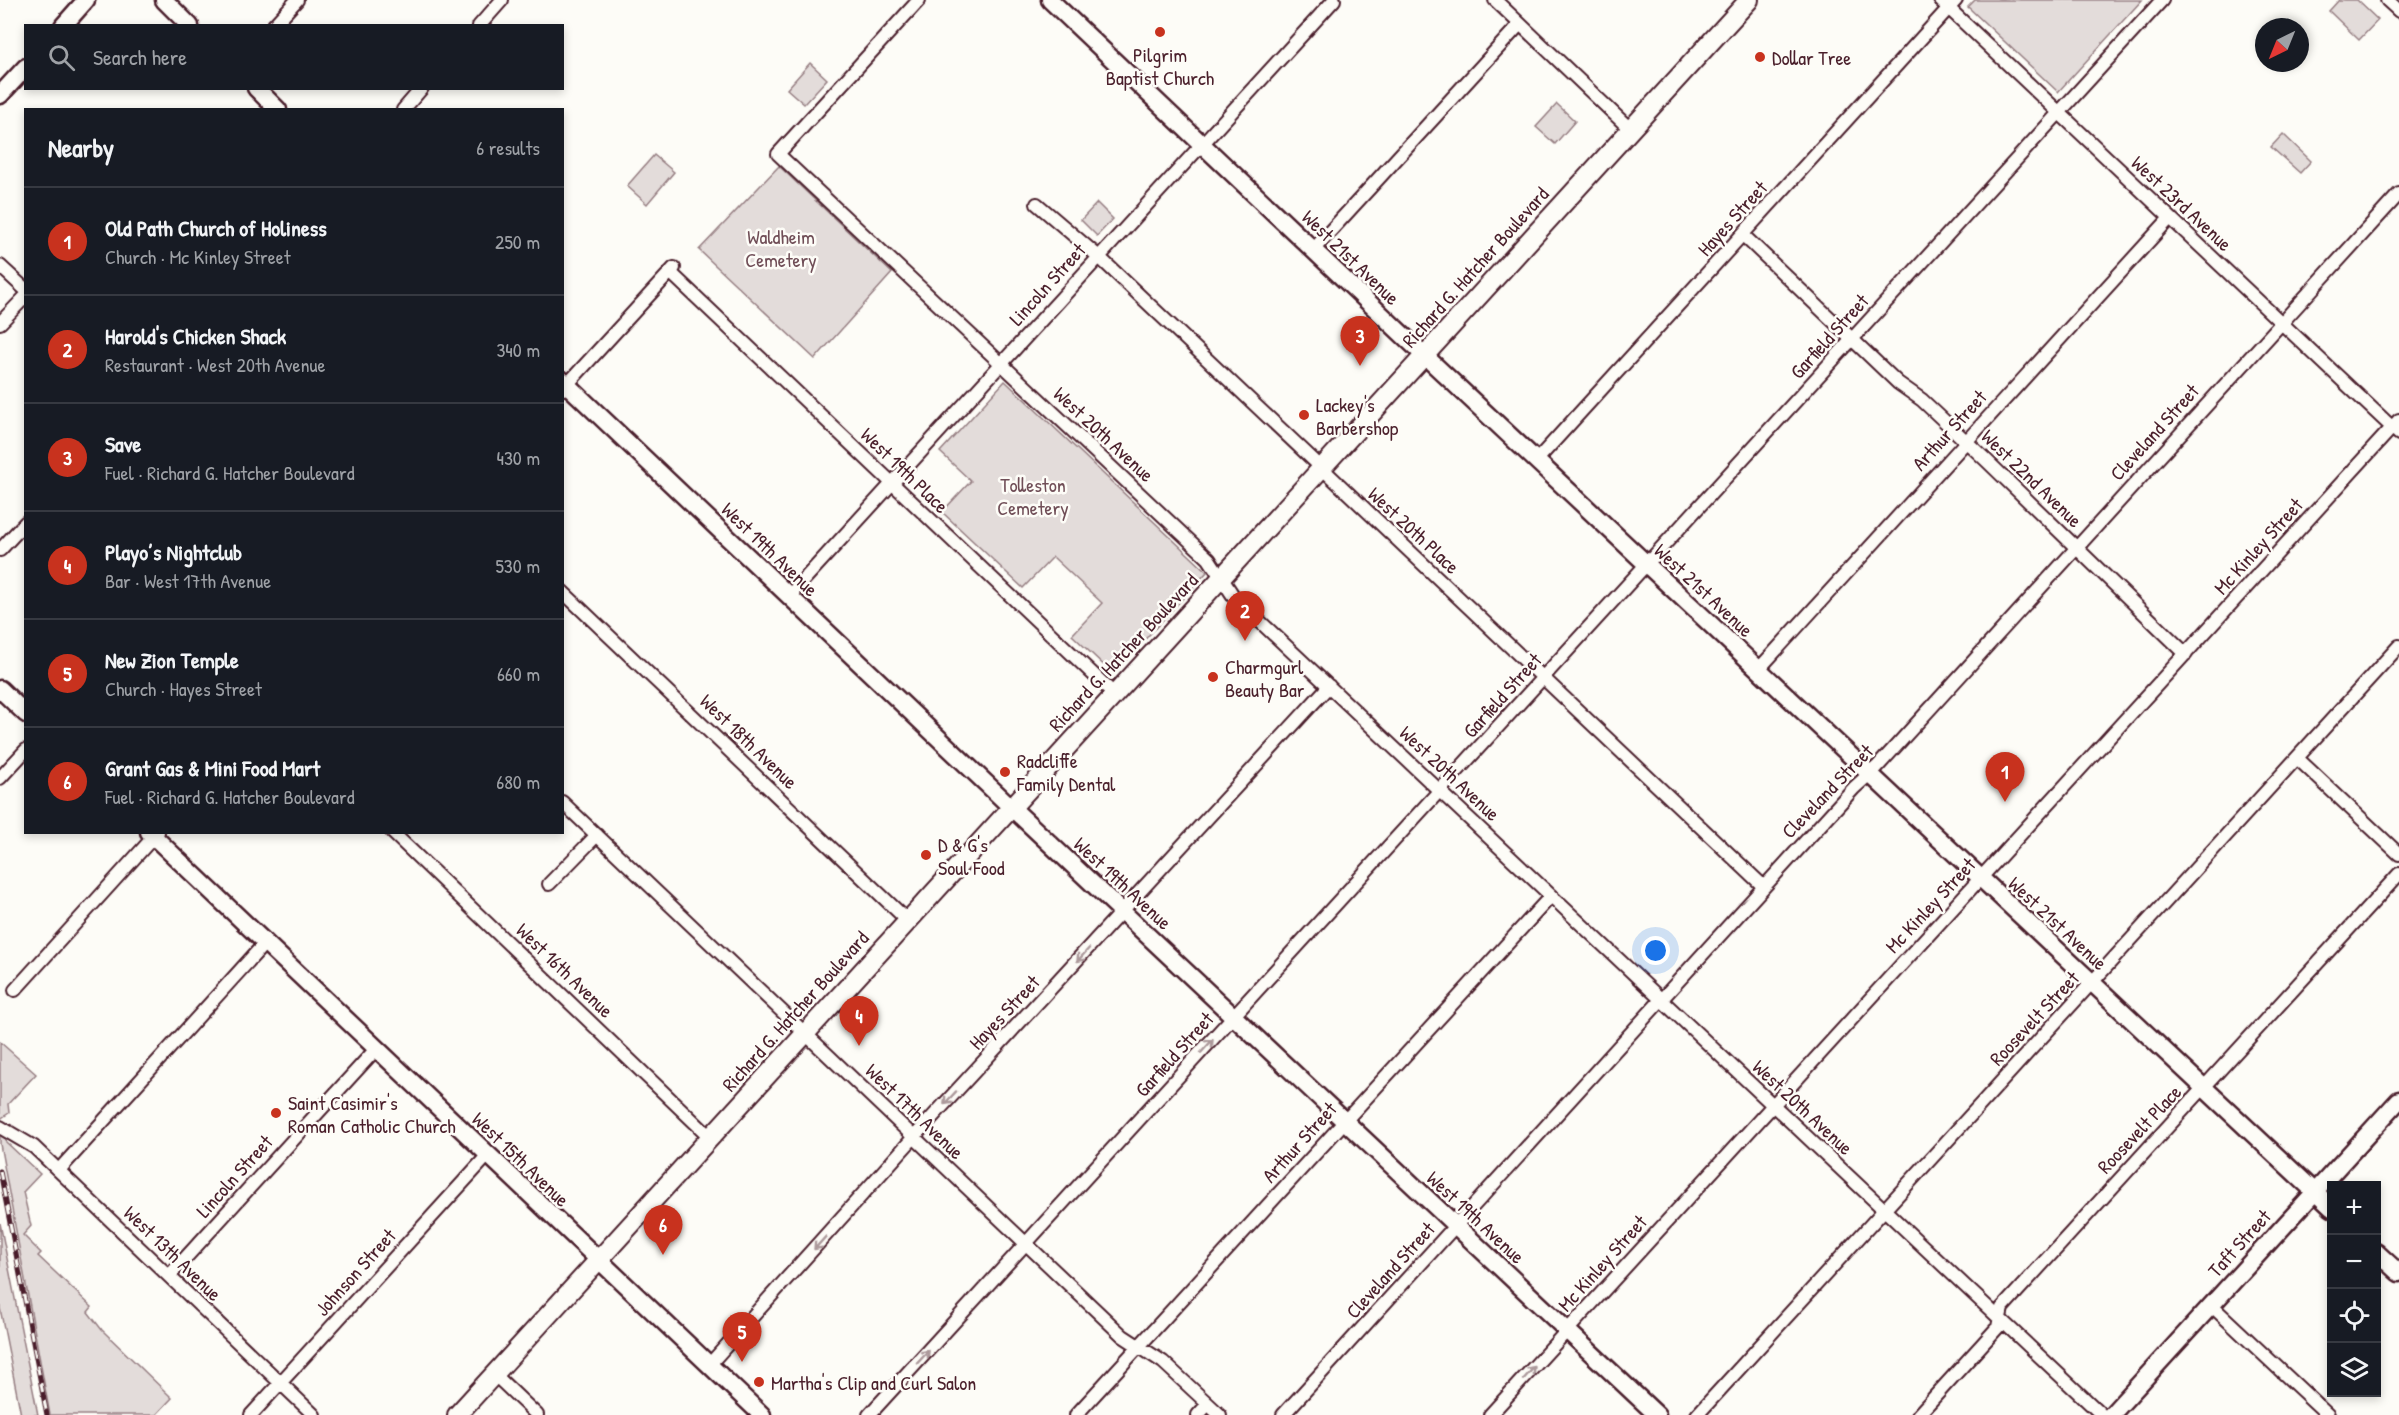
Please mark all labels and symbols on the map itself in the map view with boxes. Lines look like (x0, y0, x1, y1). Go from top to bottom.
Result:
north arrow (2255, 18, 2309, 72)
marker: Pilgrim Baptist Church (1153, 25, 1167, 39)
place label: Pilgrim Baptist Church (1106, 41, 1214, 91)
place label: Dollar Tree (1772, 44, 1851, 71)
marker: Dollar Tree (1753, 50, 1767, 64)
street label: West 23rd Avenue (2126, 149, 2238, 257)
street label: Hayes Street (1691, 174, 1774, 261)
street label: Richard G. Hatcher Boulevard (1396, 181, 1555, 353)
street label: West 21st Avenue (1296, 204, 1406, 310)
park label: Waldheim Cemetery (745, 223, 817, 273)
street label: Lincoln Street (1003, 236, 1092, 331)
street label: Garfield Street (1784, 287, 1875, 384)
pin: 3 (1340, 316, 1380, 366)
street label: Cleveland Street (2103, 377, 2205, 486)
street label: West 20th Avenue (1048, 380, 1160, 488)
street label: Arthur Street (1906, 383, 1993, 476)
place label: Lackey's Barbershop (1316, 391, 1399, 441)
marker: Lackey's Barbershop (1297, 408, 1311, 422)
street label: West 19th Place (855, 421, 955, 519)
street label: West 22nd Avenue (1976, 423, 2088, 533)
park label: Tolleston Cemetery (997, 471, 1069, 521)
street label: West 20th Place (1362, 481, 1466, 580)
street label: Mc Kinley Street (2207, 491, 2309, 600)
street label: West 19th Avenue (716, 496, 824, 602)
street label: West 21st Avenue (1649, 537, 1759, 643)
street label: Richard G. Hatcher Boulevard (1042, 567, 1204, 737)
pin: 2 (1226, 592, 1264, 641)
street label: Garfield Street (1457, 646, 1548, 743)
place label: Charmgurl Beauty Bar (1225, 653, 1305, 703)
marker: Charmgurl Beauty Bar (1206, 670, 1220, 684)
street label: West 18th Avenue (694, 688, 804, 794)
street label: West 20th Avenue (1394, 719, 1506, 827)
street label: Cleveland Street (1775, 737, 1880, 844)
place label: Radcliffe Family Dental (1016, 747, 1116, 797)
pin: 1 (1986, 752, 2024, 802)
marker: Radcliffe Family Dental (998, 765, 1012, 779)
place label: D & G's Soul Food (938, 831, 1005, 881)
street label: West 19th Avenue (1068, 831, 1178, 935)
marker: D & G's Soul Food (919, 848, 933, 862)
street label: Mc Kinley Street (1879, 851, 1982, 959)
street label: West 21st Avenue (2003, 870, 2113, 976)
street label: West 16th Avenue (511, 917, 619, 1023)
street label: Richard G. Hatcher Boulevard (716, 925, 875, 1097)
your location (1641, 936, 1670, 965)
one-way arrow (1076, 947, 1090, 962)
street label: Roosevelt Street (1983, 964, 2086, 1071)
street label: Hayes Street (963, 968, 1046, 1055)
pin: 4 (840, 996, 878, 1046)
street label: Garfield Street (1129, 1005, 1220, 1102)
one-way arrow (1200, 1039, 1214, 1054)
street label: West 20th Avenue (1747, 1053, 1859, 1161)
street label: West 17th Avenue (860, 1057, 970, 1165)
street label: Roosevelt Place (2091, 1079, 2187, 1179)
place label: Saint Casimir's Roman Catholic Church (288, 1089, 456, 1139)
one-way arrow (943, 1091, 958, 1106)
street label: Arthur Street (1256, 1095, 1343, 1188)
marker: Saint Casimir's Roman Catholic Church (269, 1106, 283, 1120)
street label: West 15th Avenue (466, 1106, 576, 1212)
street label: Lincoln Street (190, 1128, 279, 1223)
street label: West 19th Avenue (1421, 1165, 1531, 1269)
street label: West 13th Avenue (118, 1199, 228, 1307)
street label: Taft Street (2201, 1203, 2277, 1283)
pin: 6 (644, 1206, 682, 1255)
street label: Mc Kinley Street (1551, 1208, 1653, 1317)
street label: Cleveland Street (1339, 1215, 1441, 1324)
street label: Johnson Street (309, 1222, 402, 1321)
one-way arrow (813, 1235, 827, 1250)
pin: 5 (722, 1312, 762, 1362)
one-way arrow (916, 1349, 930, 1364)
one-way arrow (1522, 1366, 1536, 1381)
place label: Martha's Clip and Curl Salon (771, 1369, 976, 1396)
marker: Martha's Clip and Curl Salon (752, 1375, 766, 1389)

